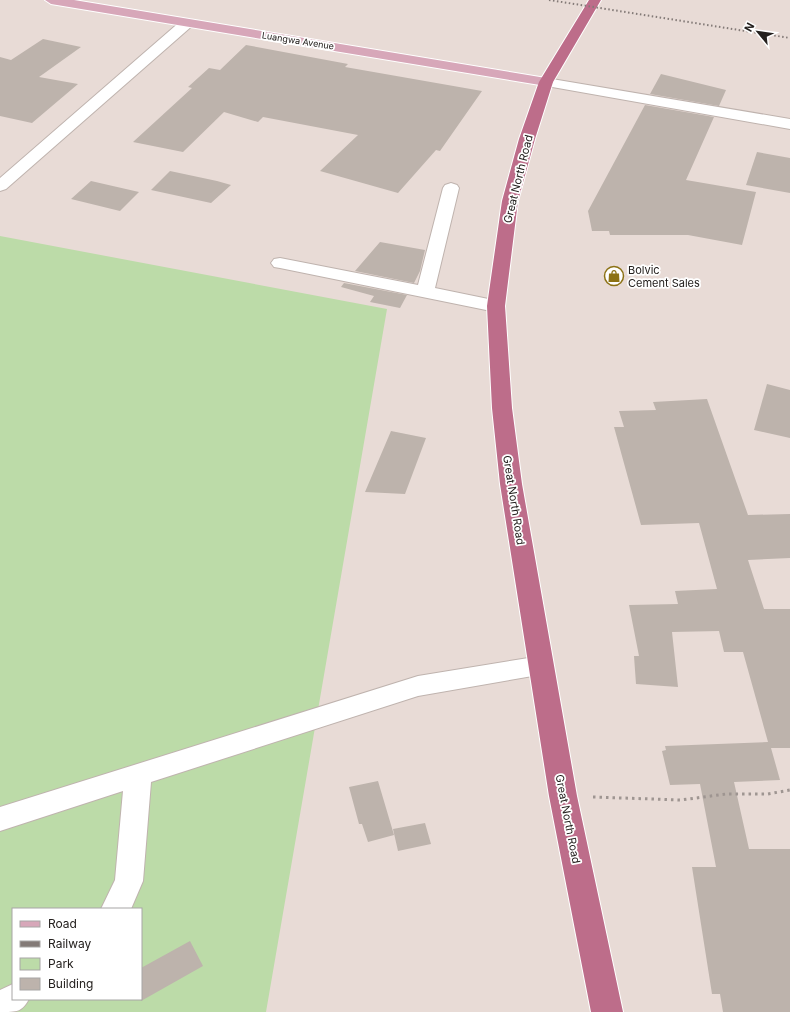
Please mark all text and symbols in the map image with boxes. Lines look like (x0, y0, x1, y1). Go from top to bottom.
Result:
north arrow (738, 12, 778, 52)
text: N (741, 20, 757, 34)
street label: Luangwa Avenue (261, 29, 335, 52)
street label: Great North Road (500, 133, 536, 225)
place label: Bolvic Cement Sales (628, 263, 700, 290)
shop icon: Bolvic Cement Sales (603, 265, 625, 287)
street label: Great North Road (500, 454, 528, 546)
street label: Great North Road (552, 773, 584, 865)
legend (12, 908, 142, 1000)
text: Road (48, 916, 77, 931)
text: Railway (48, 936, 92, 951)
text: Park (48, 956, 74, 971)
text: Building (48, 976, 93, 991)

